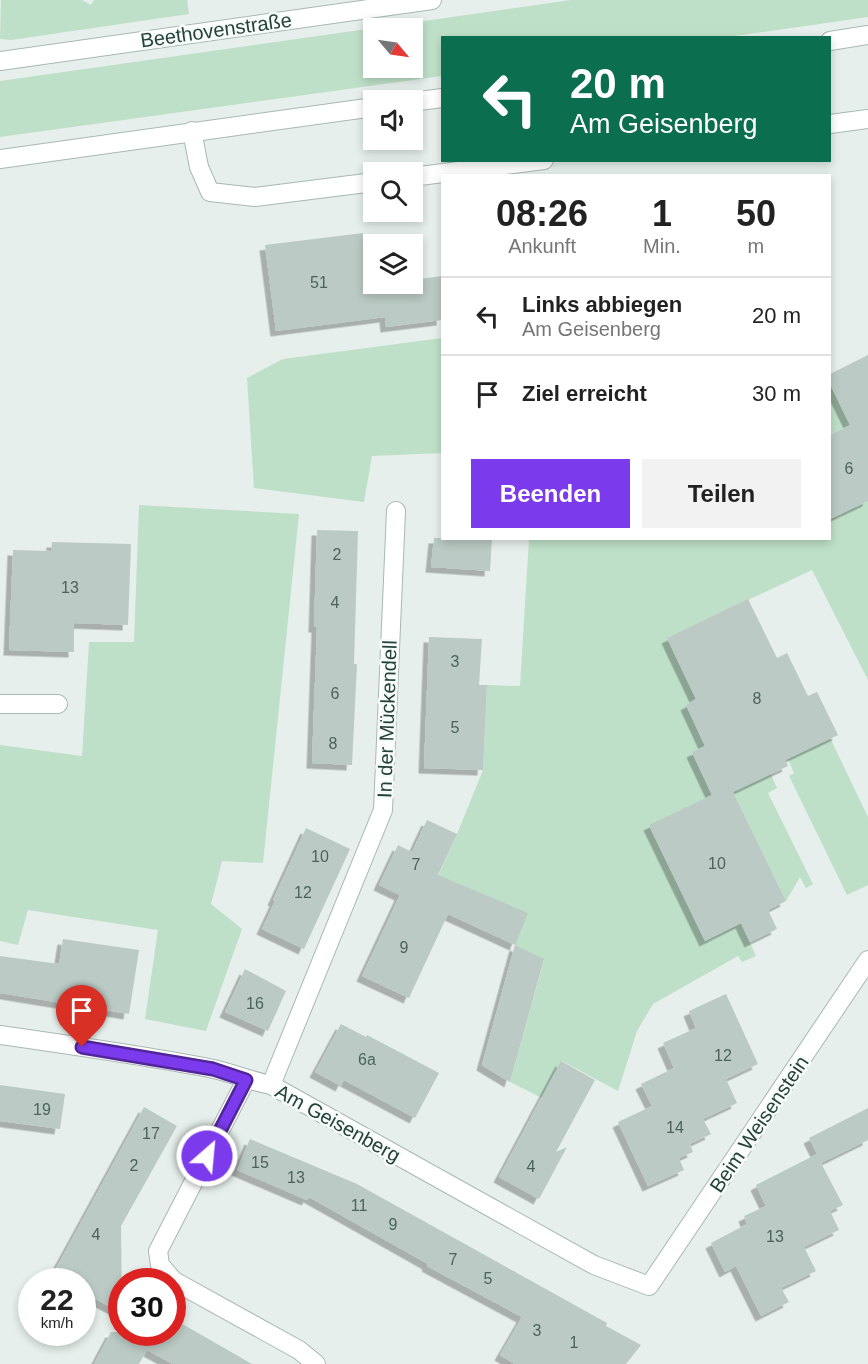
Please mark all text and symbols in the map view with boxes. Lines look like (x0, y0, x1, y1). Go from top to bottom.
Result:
street label: Beethovenstraße (139, 9, 293, 51)
north arrow (363, 18, 423, 78)
map controls (363, 18, 423, 294)
icon: left (471, 60, 549, 138)
text: 20 m (570, 60, 666, 107)
button: sound (363, 90, 423, 150)
text: Am Geisenberg (570, 109, 758, 139)
button: search (363, 162, 423, 222)
text: 08:26 (496, 193, 588, 234)
text: 1 (652, 193, 672, 234)
text: 50 (736, 193, 776, 234)
button: layers (363, 234, 423, 294)
text: Ankunft (508, 235, 576, 257)
text: Min. (643, 235, 681, 257)
text: m (748, 235, 764, 257)
house number: 51 (310, 274, 328, 291)
text: Links abbiegen (522, 292, 682, 317)
icon: left (471, 300, 504, 333)
text: 20 m (752, 303, 801, 328)
text: Am Geisenberg (522, 318, 661, 340)
icon: arrive (471, 378, 504, 411)
text: Ziel erreicht (522, 381, 647, 406)
text: 30 m (752, 381, 801, 406)
button: Beenden (471, 459, 630, 528)
button: Teilen (642, 459, 801, 528)
house number: 6 (845, 460, 854, 477)
house number: 2 (333, 546, 342, 563)
house number: 13 (61, 579, 79, 596)
house number: 4 (331, 594, 340, 611)
street label: In der Mückendell (373, 640, 401, 798)
house number: 3 (451, 653, 460, 670)
house number: 6 (331, 685, 340, 702)
house number: 8 (753, 690, 762, 707)
house number: 5 (451, 719, 460, 736)
house number: 8 (329, 735, 338, 752)
house number: 10 (311, 848, 329, 865)
house number: 10 (708, 855, 726, 872)
house number: 7 (412, 856, 421, 873)
house number: 12 (294, 884, 312, 901)
house number: 9 (400, 939, 409, 956)
pin (56, 985, 107, 1047)
icon: arrive (65, 994, 98, 1027)
house number: 16 (246, 995, 264, 1012)
house number: 12 (714, 1047, 732, 1064)
house number: 6a (358, 1051, 376, 1068)
street label: Beim Weisenstein (705, 1052, 813, 1196)
street label: Am Geisenberg (272, 1080, 404, 1166)
house number: 19 (33, 1101, 51, 1118)
house number: 14 (666, 1119, 684, 1136)
position arrow (175, 1124, 239, 1188)
house number: 17 (142, 1125, 160, 1142)
house number: 15 (251, 1154, 269, 1171)
house number: 2 (130, 1157, 139, 1174)
house number: 4 (527, 1158, 536, 1175)
house number: 13 (287, 1169, 305, 1186)
house number: 11 (351, 1197, 367, 1214)
house number: 9 (389, 1216, 398, 1233)
house number: 4 (92, 1226, 101, 1243)
house number: 13 (766, 1228, 784, 1245)
house number: 7 (449, 1251, 458, 1268)
speed limit sign: 30 (108, 1268, 186, 1346)
house number: 5 (484, 1270, 493, 1287)
text: 22 (40, 1283, 74, 1316)
text: km/h (41, 1314, 73, 1331)
house number: 3 (533, 1322, 542, 1339)
house number: 1 (570, 1334, 579, 1351)

